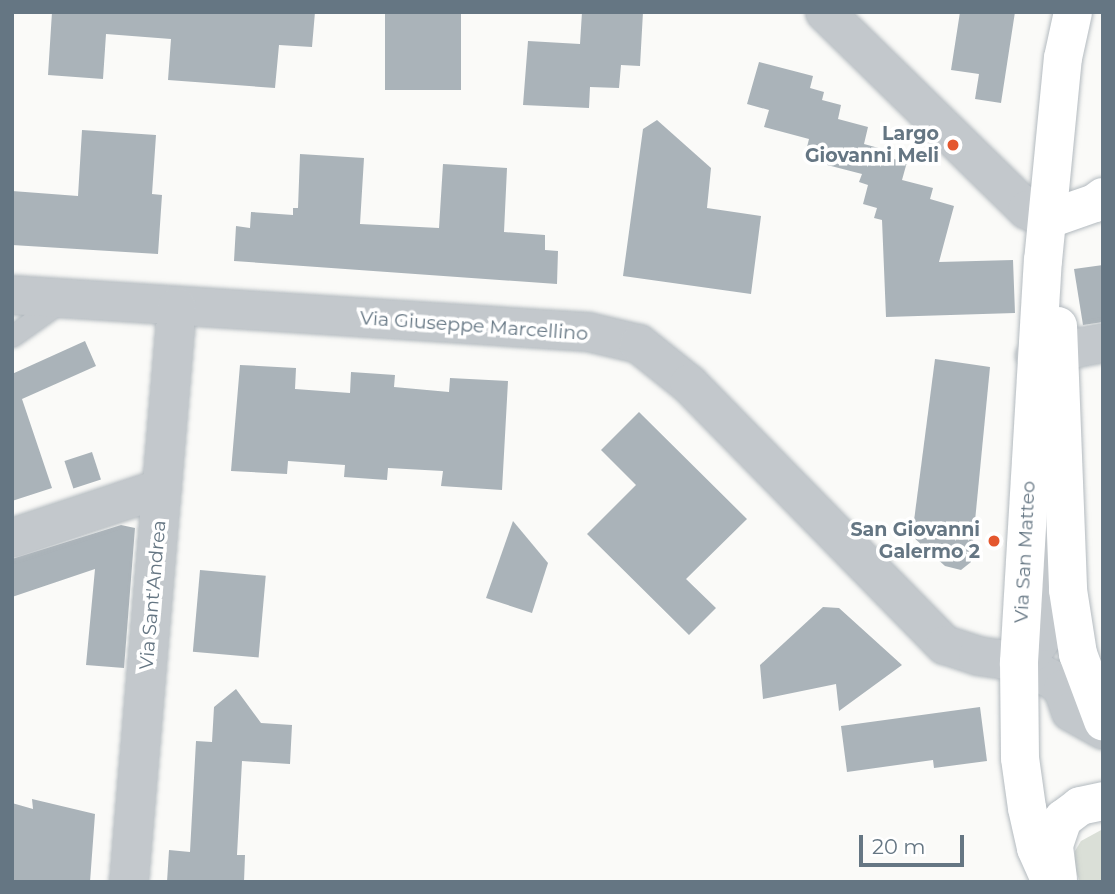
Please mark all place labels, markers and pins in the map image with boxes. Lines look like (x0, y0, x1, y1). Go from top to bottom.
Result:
place label: Largo Giovanni Meli (805, 123, 939, 167)
marker: Largo Giovanni Meli (945, 137, 961, 153)
place label: San Giovanni Galermo 2 (850, 519, 980, 563)
marker: San Giovanni Galermo 2 (986, 533, 1002, 549)

